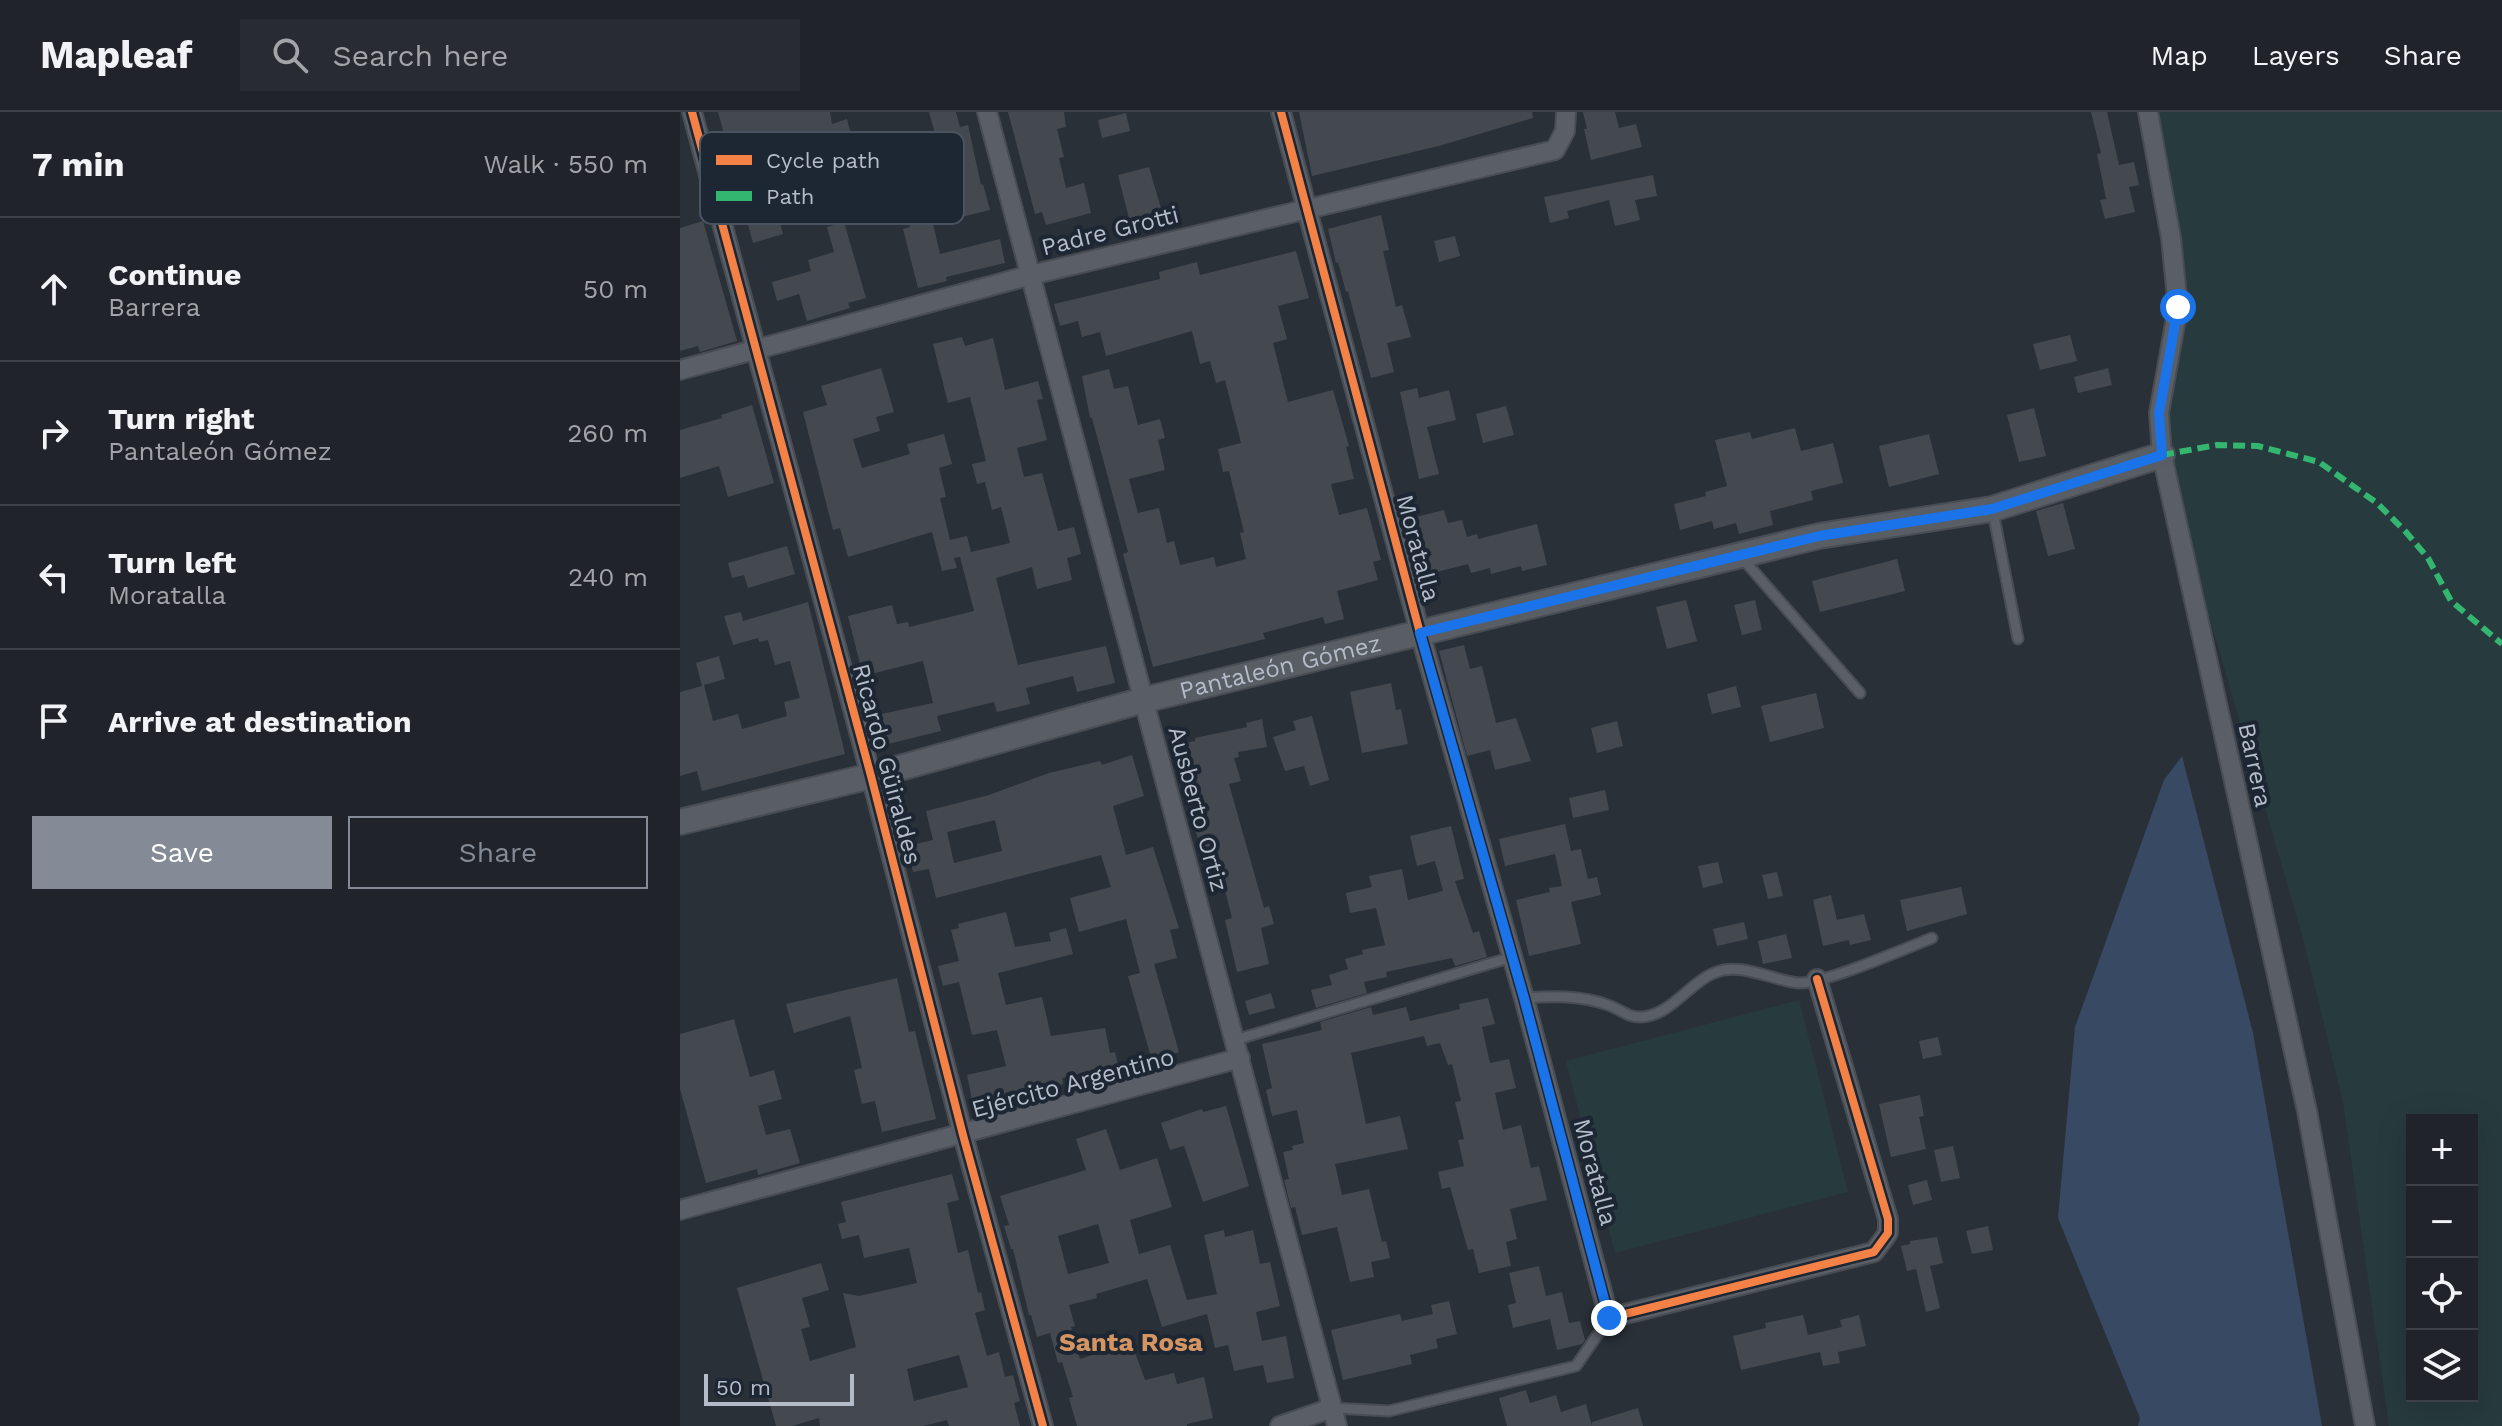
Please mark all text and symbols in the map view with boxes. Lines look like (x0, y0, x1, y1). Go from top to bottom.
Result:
search box (240, 19, 800, 91)
text: Mapleaf (40, 33, 192, 77)
icon: search (268, 33, 312, 77)
text: Search here (332, 38, 508, 73)
text: Map (2151, 39, 2208, 72)
text: Layers (2252, 39, 2340, 72)
text: Share (2384, 39, 2462, 72)
legend (700, 132, 964, 224)
text: 7 min (32, 144, 125, 184)
text: Cycle path (766, 148, 880, 173)
text: Walk · 550 m (484, 149, 648, 179)
text: Path (766, 184, 814, 209)
street label: Padre Grotti (1038, 200, 1182, 262)
text: Continue (108, 257, 241, 292)
icon: ahead (32, 267, 76, 311)
text: 50 m (583, 274, 648, 304)
route start (2160, 289, 2196, 325)
text: Barrera (108, 292, 200, 322)
text: Turn right (108, 401, 254, 436)
icon: right (32, 411, 76, 455)
text: 260 m (567, 418, 648, 448)
text: Pantaleón Gómez (108, 436, 332, 466)
street label: Moratalla (1390, 492, 1446, 604)
text: Turn left (108, 545, 236, 580)
icon: left (32, 555, 76, 599)
text: 240 m (568, 562, 648, 592)
text: Moratalla (108, 580, 226, 610)
street label: Pantaleón Gómez (1176, 629, 1384, 705)
street label: Ricardo Güiraldes (847, 661, 927, 867)
icon: arrive (32, 699, 76, 743)
text: Arrive at destination (108, 704, 412, 739)
street label: Barrera (2232, 720, 2278, 810)
street label: Ausberto Ortiz (1162, 723, 1234, 895)
button: Save (32, 816, 332, 889)
button: Share (348, 816, 648, 889)
street label: Ejército Argentino (969, 1042, 1177, 1124)
map controls (2406, 1114, 2478, 1402)
button: + (2406, 1114, 2478, 1186)
street label: Moratalla (1567, 1116, 1623, 1228)
button: − (2406, 1186, 2478, 1258)
button: locate (2406, 1258, 2478, 1330)
route end (1591, 1300, 1627, 1336)
district label: Santa Rosa (1059, 1327, 1203, 1357)
button: layers (2406, 1330, 2478, 1402)
scale bar (704, 1370, 854, 1406)
text: 50 m (716, 1375, 771, 1400)

